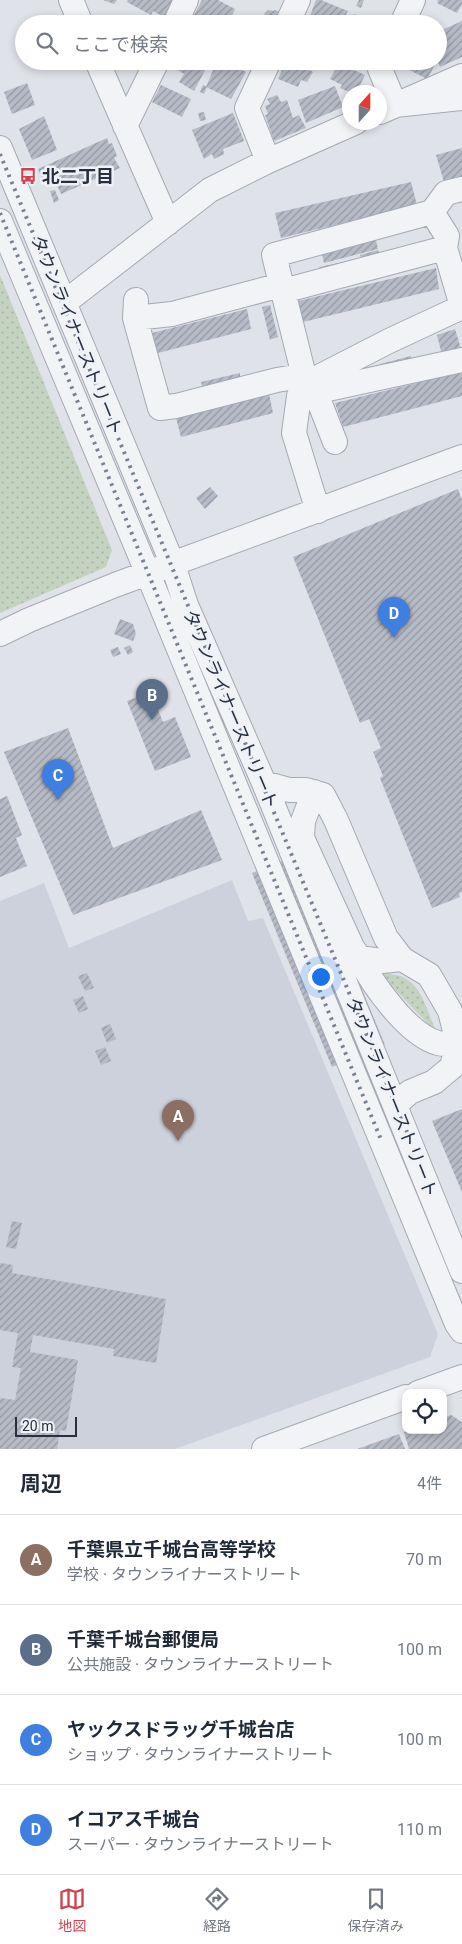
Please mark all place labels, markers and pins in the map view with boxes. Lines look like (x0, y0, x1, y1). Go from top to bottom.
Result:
bus stop icon: 北二丁目 (18, 166, 38, 186)
place label: 北二丁目 (42, 166, 114, 187)
pin: D (378, 597, 410, 638)
pin: B (136, 679, 168, 720)
pin: C (42, 759, 74, 800)
pin: A (162, 1100, 194, 1141)

